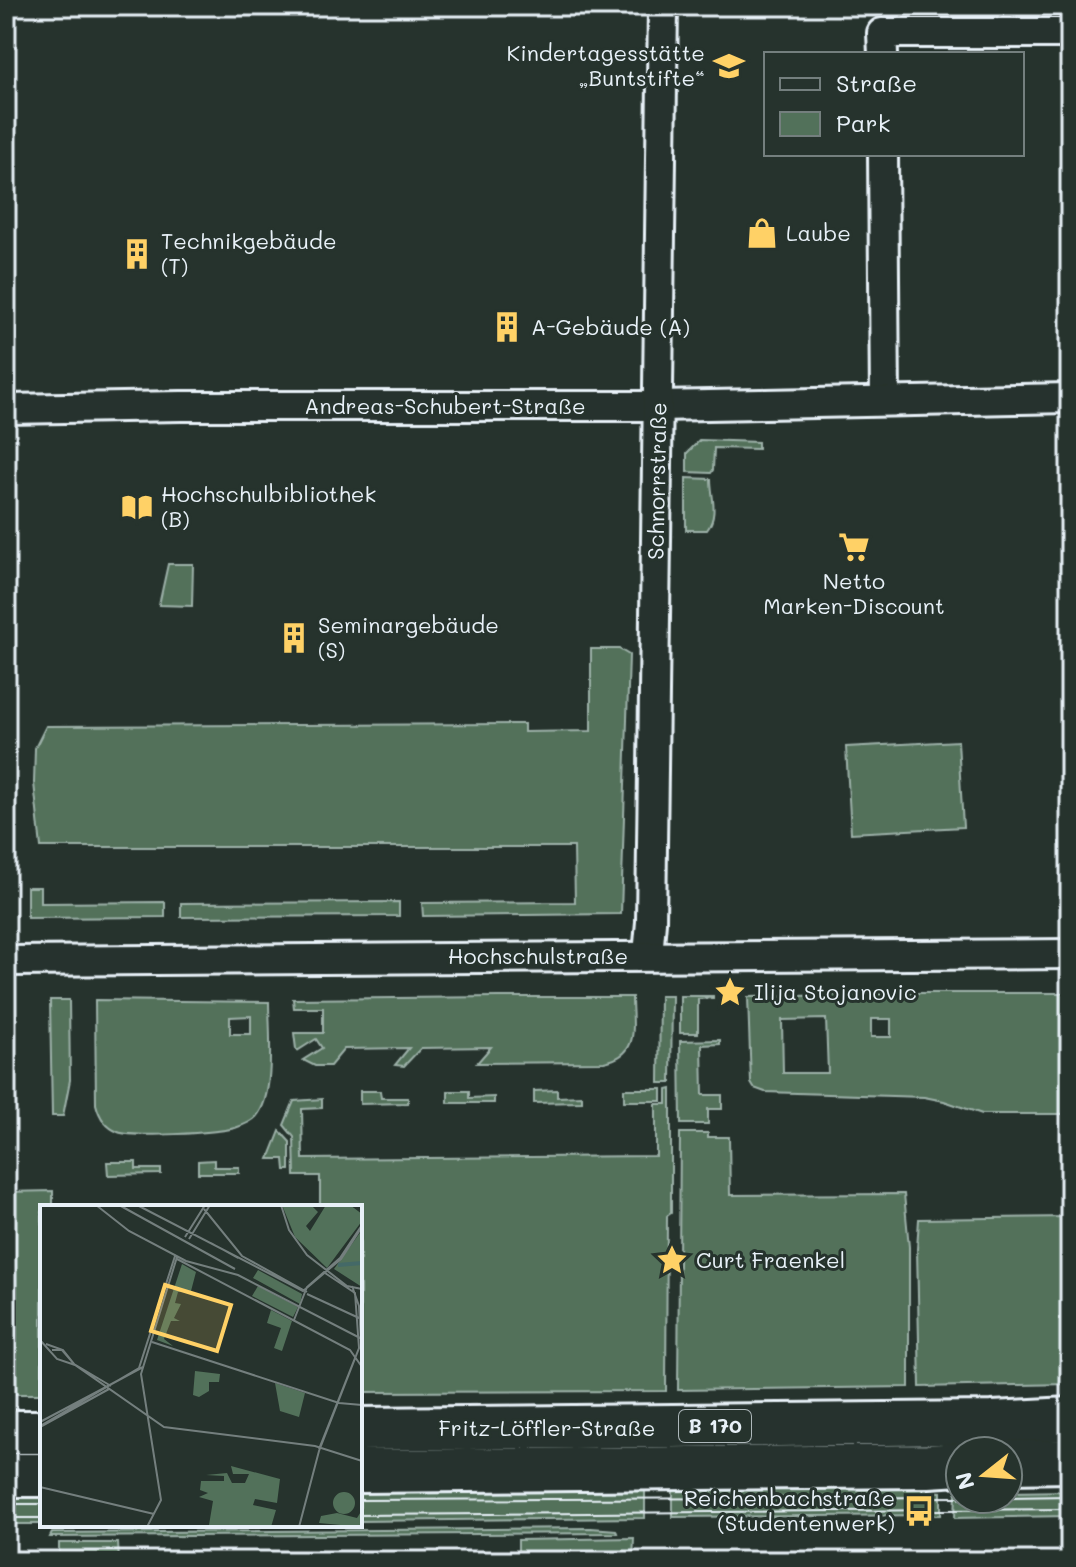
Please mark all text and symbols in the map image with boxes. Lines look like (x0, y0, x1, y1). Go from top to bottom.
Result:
place label: Kindertagesstätte „Buntstifte“ (507, 38, 705, 92)
school or university icon: Kindertagesstätte „Buntstifte“ (712, 49, 746, 83)
legend (764, 52, 1024, 156)
text: Straße (836, 67, 917, 98)
text: Park (836, 107, 890, 138)
shop icon: Laube (745, 216, 779, 250)
place label: Laube (786, 218, 851, 247)
place label: Technikgebäude (T) (161, 226, 337, 280)
building icon: Technikgebäude (T) (120, 237, 154, 271)
building icon: A-Gebäude (A) (490, 310, 524, 344)
place label: A-Gebäude (A) (531, 312, 690, 341)
street label: Andreas-Schubert-Straße (304, 391, 586, 420)
street label: Schnorrstraße (641, 402, 672, 560)
place label: Hochschulbibliothek (B) (161, 479, 376, 533)
library icon: Hochschulbibliothek (B) (120, 490, 154, 524)
supermarket icon: Netto Marken-Discount (837, 530, 871, 564)
place label: Netto Marken-Discount (763, 566, 945, 620)
place label: Seminargebäude (S) (318, 610, 499, 664)
building icon: Seminargebäude (S) (277, 621, 311, 655)
street label: Hochschulstraße (448, 941, 628, 970)
place icon: Ilija Stojanovic (713, 975, 747, 1009)
place label: Ilija Stojanovic (754, 977, 917, 1006)
inset map (40, 1205, 362, 1527)
place icon: Curt Fraenkel (655, 1243, 689, 1277)
place label: Curt Fraenkel (696, 1245, 845, 1274)
road number: B 170 (679, 1410, 751, 1442)
street label: Fritz-Löffler-Straße (439, 1413, 655, 1442)
north arrow (944, 1435, 1024, 1515)
text: N (948, 1469, 981, 1493)
place label: Reichenbachstraße (Studentenwerk) (684, 1483, 895, 1537)
bus stop icon: Reichenbachstraße (Studentenwerk) (902, 1494, 936, 1528)

